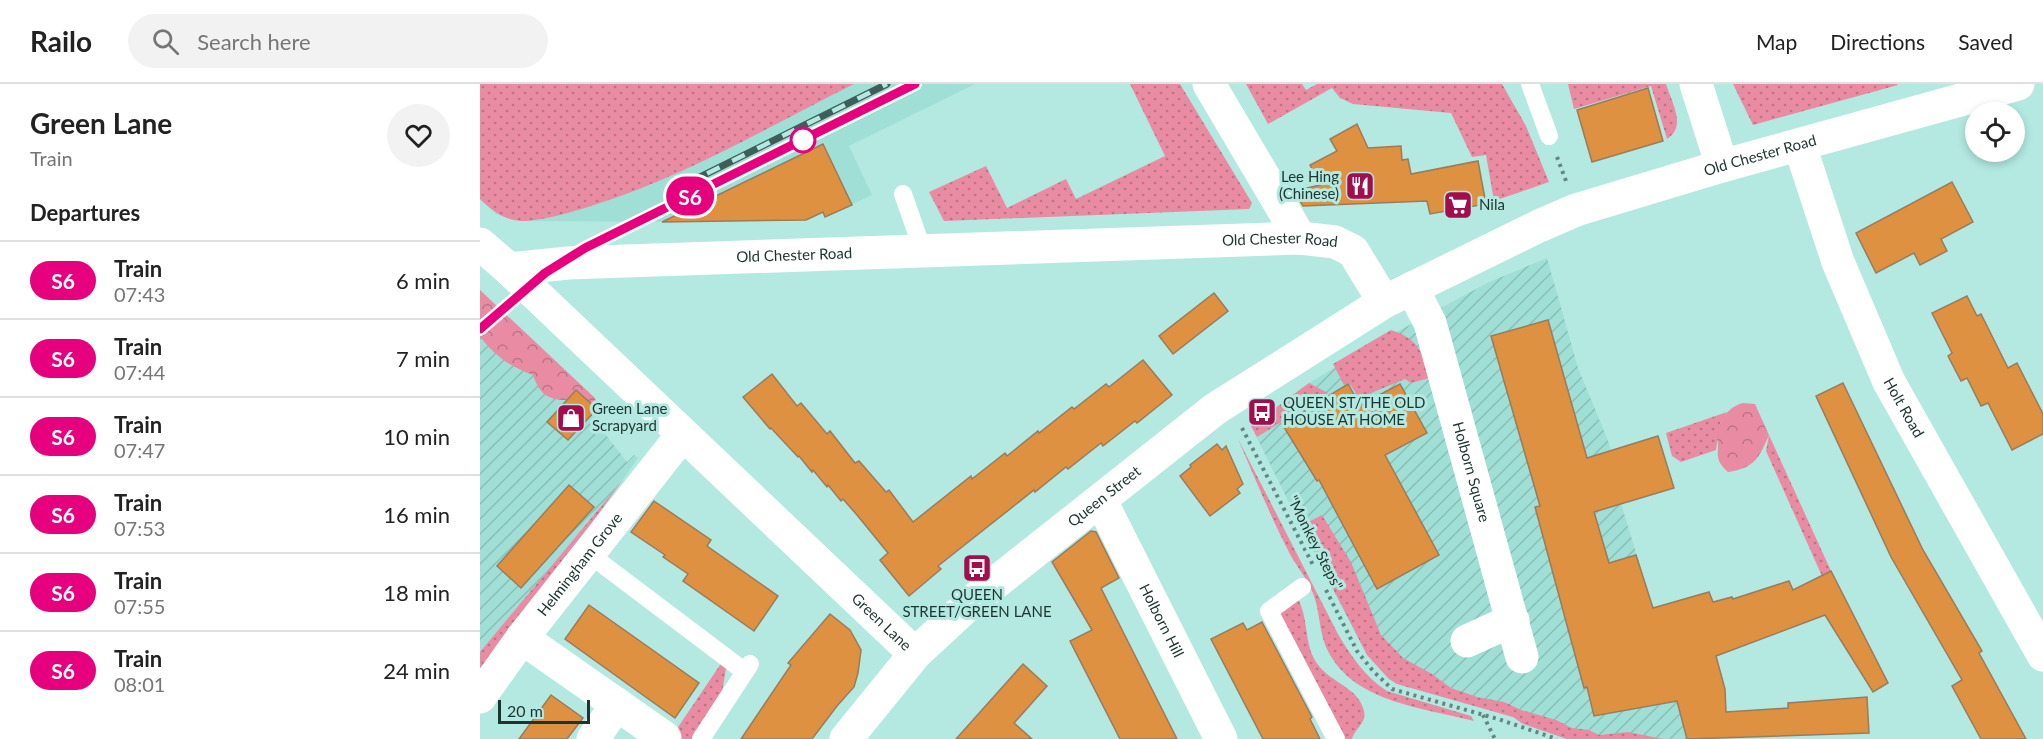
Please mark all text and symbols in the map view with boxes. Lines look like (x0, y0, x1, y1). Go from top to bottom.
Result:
search box (128, 14, 548, 68)
text: Railo (30, 24, 92, 58)
icon: search (149, 25, 182, 58)
text: Search here (197, 28, 311, 55)
text: Map (1756, 29, 1797, 54)
text: Directions (1830, 29, 1925, 54)
text: Saved (1958, 29, 2013, 54)
map controls (1965, 102, 2025, 162)
button: locate (1965, 102, 2025, 162)
button: heart (387, 104, 450, 167)
text: Green Lane (30, 106, 172, 140)
unlabelled marker (790, 127, 816, 153)
street label: Old Chester Road (1701, 130, 1818, 179)
text: Train (30, 146, 73, 170)
place label: Lee Hing (Chinese) (1279, 167, 1339, 202)
restaurant icon: Lee Hing (Chinese) (1344, 170, 1376, 202)
line badge: S6 (663, 176, 717, 216)
text: S6 (678, 184, 702, 209)
supermarket icon: Nila (1442, 189, 1474, 221)
place label: Nila (1479, 195, 1505, 213)
text: Departures (30, 199, 140, 226)
street label: Old Chester Road (1222, 228, 1339, 250)
street label: Old Chester Road (736, 243, 853, 265)
text: Train (114, 255, 162, 282)
text: 6 min (396, 267, 450, 294)
text: S6 (51, 268, 75, 293)
text: 07:43 (114, 282, 165, 306)
text: Train (114, 333, 162, 360)
text: 7 min (396, 345, 450, 372)
text: S6 (51, 346, 75, 371)
text: 07:44 (114, 360, 165, 384)
street label: Holt Road (1880, 374, 1928, 440)
place label: QUEEN ST/THE OLD HOUSE AT HOME (1283, 393, 1425, 428)
bus stop icon: QUEEN ST/THE OLD HOUSE AT HOME (1246, 396, 1278, 428)
place label: Green Lane Scrapyard (592, 399, 668, 434)
shop icon: Green Lane Scrapyard (555, 402, 587, 434)
text: Train (114, 411, 162, 438)
street label: Holborn Square (1450, 420, 1494, 524)
text: 10 min (383, 423, 450, 450)
text: S6 (51, 424, 75, 449)
text: 07:47 (114, 438, 165, 462)
street label: Queen Street (1064, 461, 1144, 530)
text: Train (114, 489, 162, 516)
street label: "Monkey Steps" (1284, 492, 1347, 593)
text: 16 min (383, 501, 450, 528)
text: S6 (51, 502, 75, 527)
street label: Helmingham Grove (533, 509, 626, 619)
text: 07:53 (114, 516, 165, 540)
bus stop icon: QUEEN STREET/GREEN LANE (961, 552, 993, 584)
text: Train (114, 567, 162, 594)
text: 18 min (383, 579, 450, 606)
text: S6 (51, 580, 75, 605)
street label: Holborn Hill (1136, 580, 1188, 660)
place label: QUEEN STREET/GREEN LANE (902, 585, 1052, 620)
street label: Green Lane (848, 589, 916, 654)
text: 07:55 (114, 594, 165, 618)
text: Train (114, 645, 162, 672)
text: 24 min (383, 657, 450, 684)
text: S6 (51, 658, 75, 683)
text: 08:01 (114, 672, 165, 696)
scale bar (498, 697, 590, 724)
text: 20 m (507, 701, 543, 720)

